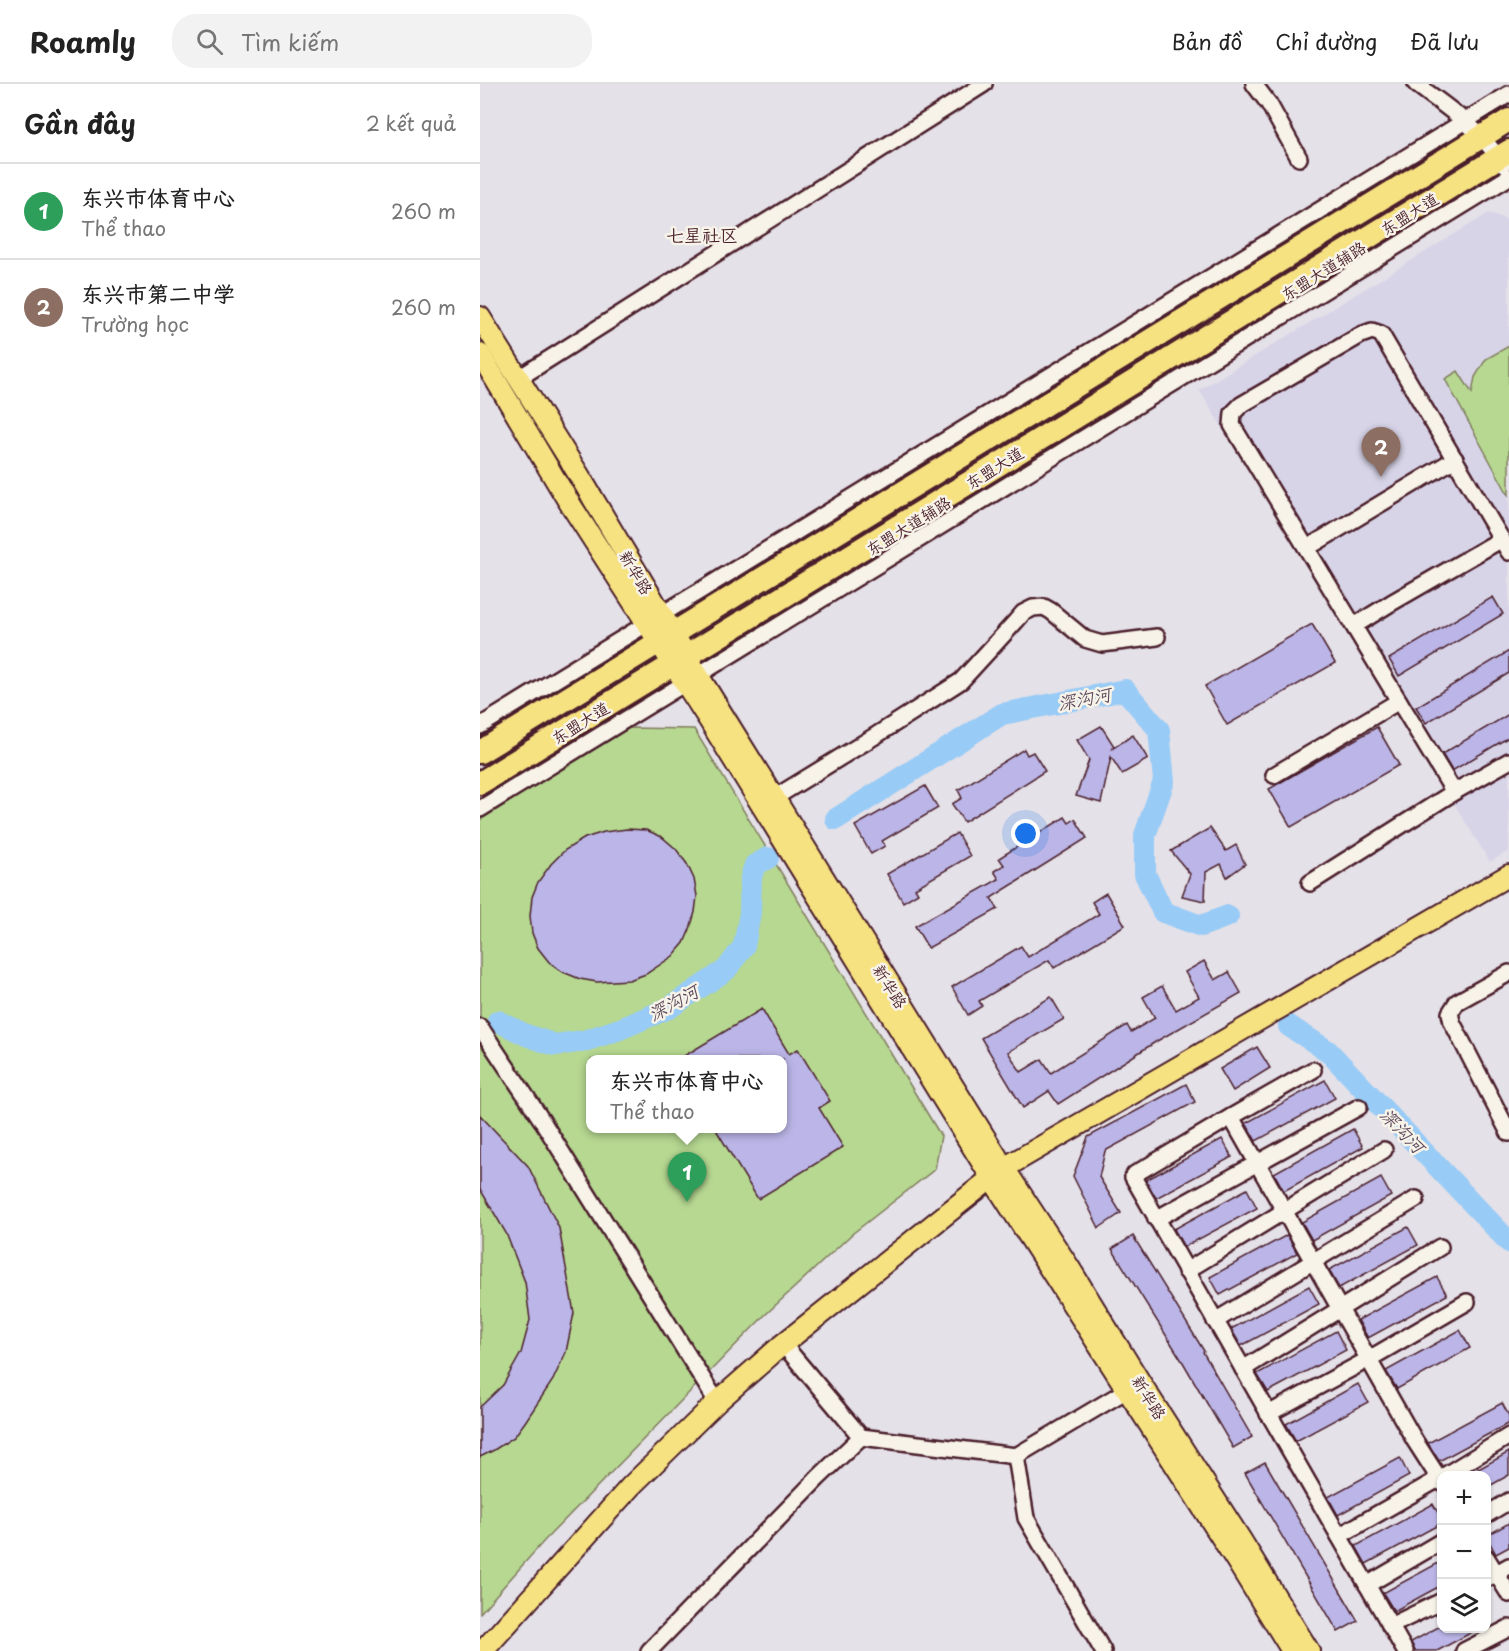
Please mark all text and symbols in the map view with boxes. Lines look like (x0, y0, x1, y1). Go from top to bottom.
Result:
search box (172, 14, 592, 68)
text: Roamly (30, 20, 136, 63)
icon: search (193, 25, 226, 58)
text: Tìm kiếm (241, 25, 339, 58)
text: Bản đồ (1172, 25, 1242, 57)
text: Chỉ đường (1275, 25, 1377, 57)
text: Đã lưu (1410, 25, 1479, 57)
text: Gần đây (24, 104, 136, 143)
text: 2 kết quả (366, 108, 456, 138)
text: 东兴市体育中心 (81, 180, 235, 213)
street label: 东盟大道 (1375, 186, 1443, 240)
text: 1 (39, 196, 48, 226)
text: 260 m (391, 196, 456, 226)
text: Thể thao (81, 213, 166, 243)
district label: 七星社区 (666, 221, 738, 248)
street label: 东盟大道辅路 (1276, 234, 1370, 306)
text: 东兴市第二中学 (81, 276, 235, 309)
text: 2 (36, 292, 51, 322)
text: 260 m (391, 292, 456, 322)
text: Trường học (81, 309, 189, 339)
pin: 2 (1362, 428, 1400, 477)
street label: 东盟大道 (960, 440, 1028, 494)
street label: 东盟大道辅路 (861, 489, 955, 561)
street label: 新华路 (614, 545, 660, 599)
water label: 深沟河 (1055, 679, 1116, 716)
street label: 东盟大道 (546, 695, 614, 749)
your location (1011, 819, 1040, 848)
street label: 新华路 (868, 959, 914, 1013)
water label: 深沟河 (643, 976, 706, 1027)
popup (586, 1055, 787, 1133)
text: 东兴市体育中心 (609, 1063, 764, 1096)
text: Thể thao (609, 1096, 694, 1126)
water label: 深沟河 (1375, 1101, 1434, 1161)
pin: 1 (668, 1152, 706, 1202)
street label: 新华路 (1127, 1370, 1173, 1424)
map controls (1437, 1471, 1491, 1633)
button: + (1437, 1471, 1491, 1525)
button: − (1437, 1525, 1491, 1579)
button: layers (1437, 1579, 1491, 1633)

